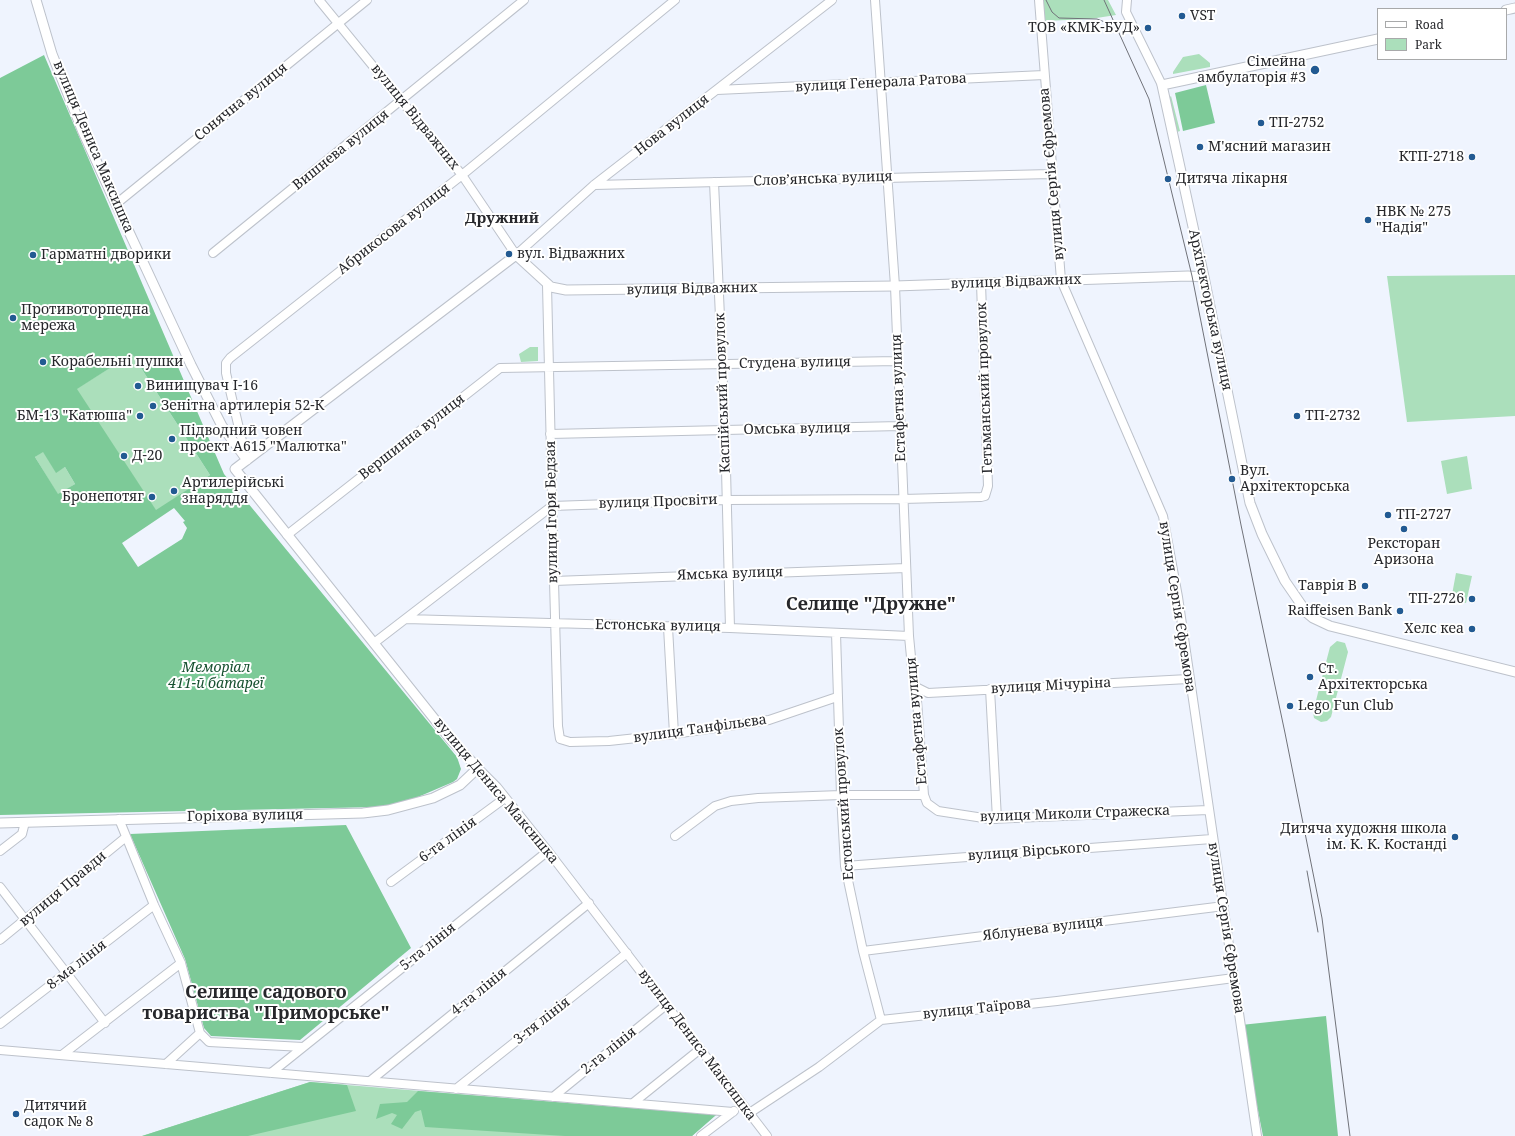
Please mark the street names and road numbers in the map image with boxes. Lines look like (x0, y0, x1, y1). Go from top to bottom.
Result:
street label: вулиця Дениса Максишка (49, 58, 137, 236)
street label: Сонячна вулиця (191, 59, 291, 145)
street label: вулиця Відважних (367, 61, 463, 173)
street label: вулиця Генерала Ратова (795, 70, 967, 96)
street label: вулиця Сергія Єфремова (1036, 87, 1068, 261)
street label: Нова вулиця (632, 91, 712, 159)
street label: Вишнева вулиця (289, 106, 393, 194)
street label: Словʼянська вулиця (753, 168, 893, 190)
street label: Абрикосова вулиця (334, 180, 454, 278)
street label: Архітекторська вулиця (1185, 228, 1235, 392)
street label: вулиця Відважних (950, 271, 1082, 293)
street label: вулиця Відважних (626, 279, 758, 299)
street label: Гетьманський провулок (974, 302, 996, 474)
street label: Каспійський провулок (712, 313, 734, 473)
street label: Естафетна вулиця (888, 334, 910, 462)
street label: Студена вулиця (739, 354, 851, 372)
street label: Вершинна вулиця (356, 390, 468, 484)
street label: Омська вулиця (743, 420, 851, 438)
street label: вулиця Ігоря Бедзая (542, 441, 562, 583)
street label: вулиця Просвіти (598, 492, 718, 512)
street label: вулиця Сергія Єфремова (1155, 520, 1199, 694)
street label: Ямська вулиця (677, 564, 783, 584)
street label: Естонська вулиця (595, 617, 721, 635)
street label: Естафетна вулиця (903, 656, 931, 786)
street label: вулиця Мічуріна (990, 674, 1112, 698)
street label: вулиця Танфільєва (632, 711, 768, 747)
street label: вулиця Дениса Максишка (430, 715, 562, 867)
street label: Естонський провулок (830, 727, 858, 881)
street label: вулиця Миколи Стражеска (980, 802, 1170, 826)
street label: Горіхова вулиця (187, 807, 303, 825)
street label: 6-та лінія (416, 814, 480, 866)
street label: вулиця Вірського (967, 839, 1091, 865)
street label: вулиця Сергія Єфремова (1204, 841, 1248, 1015)
street label: вулиця Правди (16, 848, 110, 930)
street label: Яблунева вулиця (982, 913, 1104, 945)
street label: 5-та лінія (397, 919, 459, 975)
street label: 8-ма лінія (44, 937, 110, 993)
street label: 4-та лінія (448, 964, 510, 1020)
street label: вулиця Дениса Максишка (635, 966, 759, 1124)
street label: 3-тя лінія (511, 994, 573, 1048)
street label: вулиця Таїрова (922, 995, 1032, 1023)
street label: 2-га лінія (578, 1024, 640, 1078)

